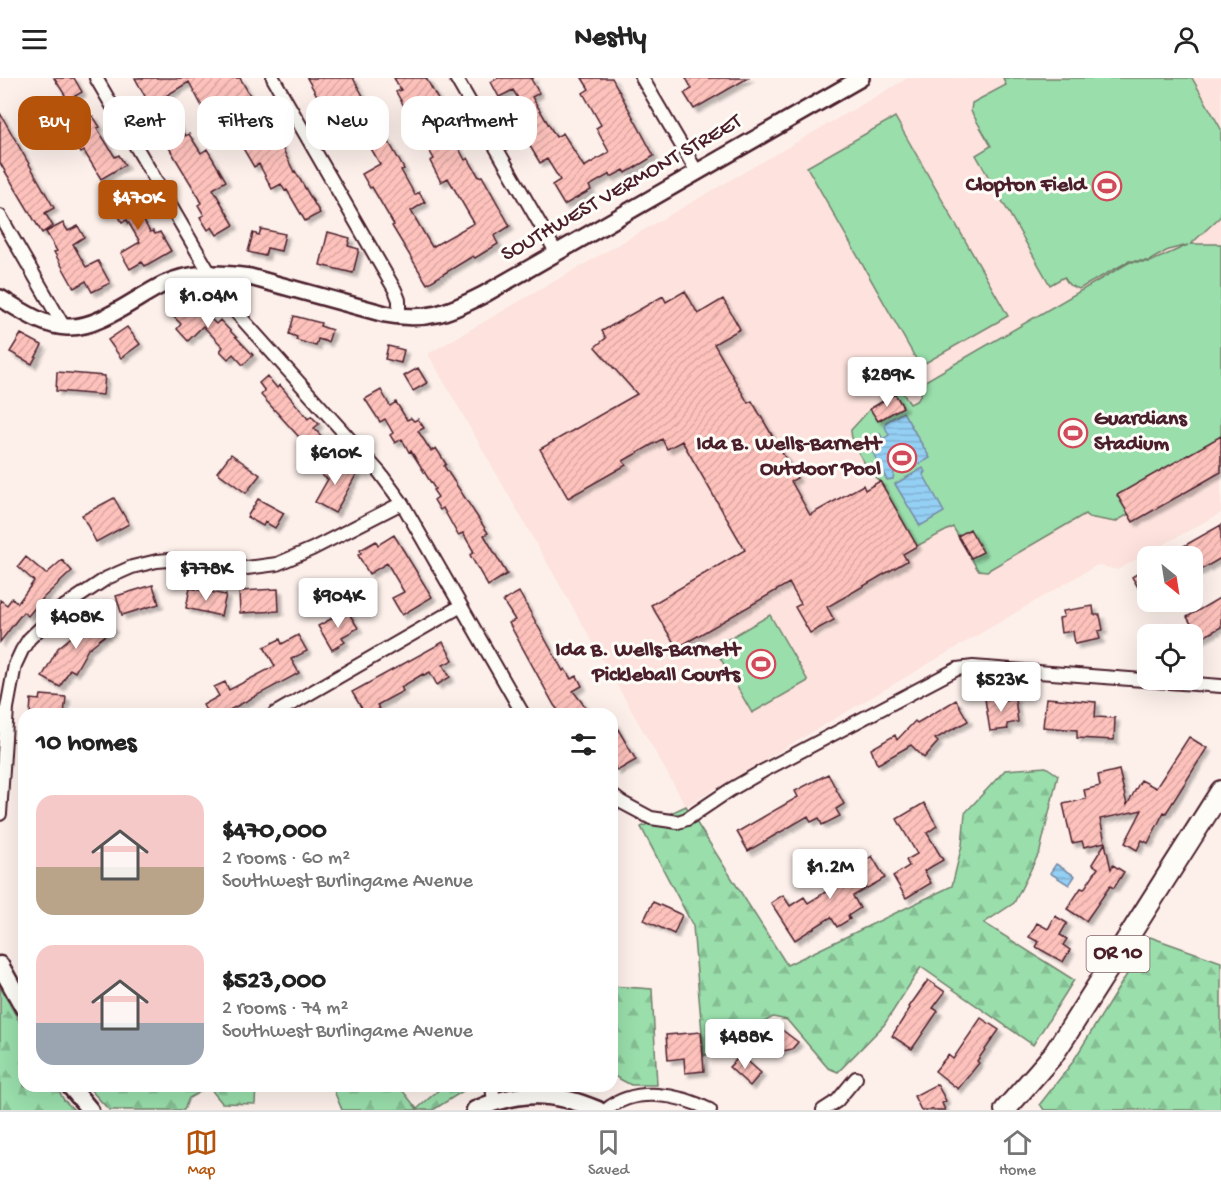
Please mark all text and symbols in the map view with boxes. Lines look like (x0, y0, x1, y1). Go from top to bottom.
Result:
icon: menu (18, 23, 51, 56)
text: Nestly (575, 23, 646, 55)
icon: person (1170, 23, 1203, 56)
chip: Buy (18, 96, 91, 150)
chip: Rent (103, 96, 185, 150)
chip: Filters (197, 96, 294, 150)
chip: New (306, 96, 389, 150)
chip: Apartment (401, 96, 537, 150)
street label: SOUTHWEST VERMONT STREET (497, 109, 748, 269)
sports icon: Clopton Field (1091, 170, 1123, 202)
place label: Clopton Field (965, 173, 1088, 199)
pin: $470K (96, 180, 180, 231)
text: $470K (112, 188, 164, 211)
pin: $1.04M (159, 278, 257, 329)
text: $1.04M (179, 286, 237, 309)
pin: $289K (845, 357, 929, 408)
text: $289K (862, 365, 912, 388)
place label: Guardians Stadium (1094, 407, 1189, 458)
sports icon: Guardians Stadium (1057, 417, 1089, 449)
place label: Ida B. Wells-Barnett Outdoor Pool (696, 432, 883, 483)
pin: $610K (293, 435, 377, 486)
sports icon: Ida B. Wells-Barnett Outdoor Pool (886, 442, 918, 474)
text: $610K (310, 443, 360, 466)
north arrow (1137, 546, 1203, 612)
map controls (1137, 546, 1203, 690)
pin: $778K (164, 551, 248, 602)
text: $778K (180, 559, 232, 582)
pin: $904K (296, 578, 380, 629)
text: $904K (313, 586, 363, 609)
pin: $408K (34, 599, 118, 650)
text: $408K (50, 607, 102, 630)
button: locate (1137, 624, 1203, 690)
place label: Ida B. Wells-Barnett Pickleball Courts (555, 638, 742, 689)
sports icon: Ida B. Wells-Barnett Pickleball Courts (745, 648, 777, 680)
pin: $523K (959, 662, 1043, 713)
text: $523K (976, 670, 1026, 693)
icon: filters (567, 728, 600, 761)
text: 10 homes (36, 729, 136, 760)
text: $470,000 (222, 817, 327, 848)
icon: home (84, 819, 156, 891)
text: 2 rooms · 60 m² (222, 848, 350, 871)
pin: $1.2M (788, 849, 872, 900)
text: $1.2M (806, 857, 854, 880)
text: Southwest Burlingame Avenue (222, 871, 473, 894)
road number: OR 10 (1086, 936, 1150, 972)
text: $523,000 (222, 967, 326, 998)
icon: home (84, 969, 156, 1041)
text: 2 rooms · 74 m² (222, 998, 348, 1021)
pin: $488K (703, 1019, 787, 1070)
text: Southwest Burlingame Avenue (222, 1021, 473, 1044)
text: $488K (719, 1027, 771, 1050)
tab: Map (185, 1126, 218, 1181)
tab: Saved (588, 1126, 629, 1181)
tab: Home (999, 1126, 1036, 1181)

